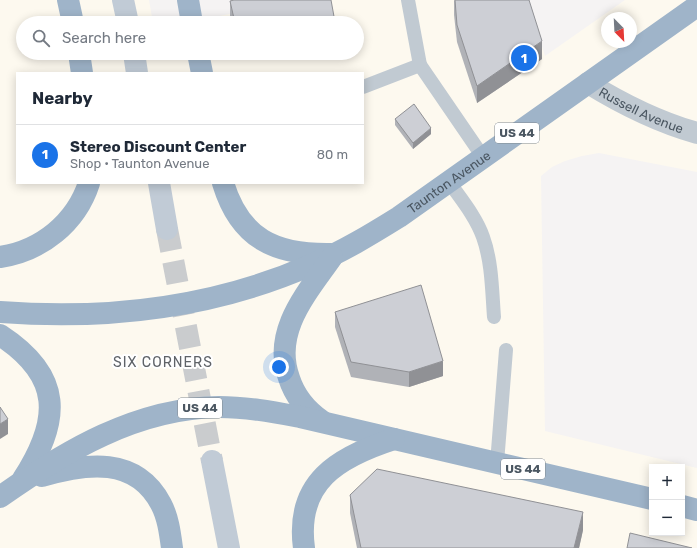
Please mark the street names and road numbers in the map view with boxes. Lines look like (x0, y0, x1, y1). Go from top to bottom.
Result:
street label: Russell Avenue (596, 84, 686, 136)
road number: US 44 (495, 123, 539, 143)
street label: Taunton Avenue (404, 147, 493, 216)
road number: US 44 (178, 398, 222, 418)
road number: US 44 (501, 459, 545, 479)

